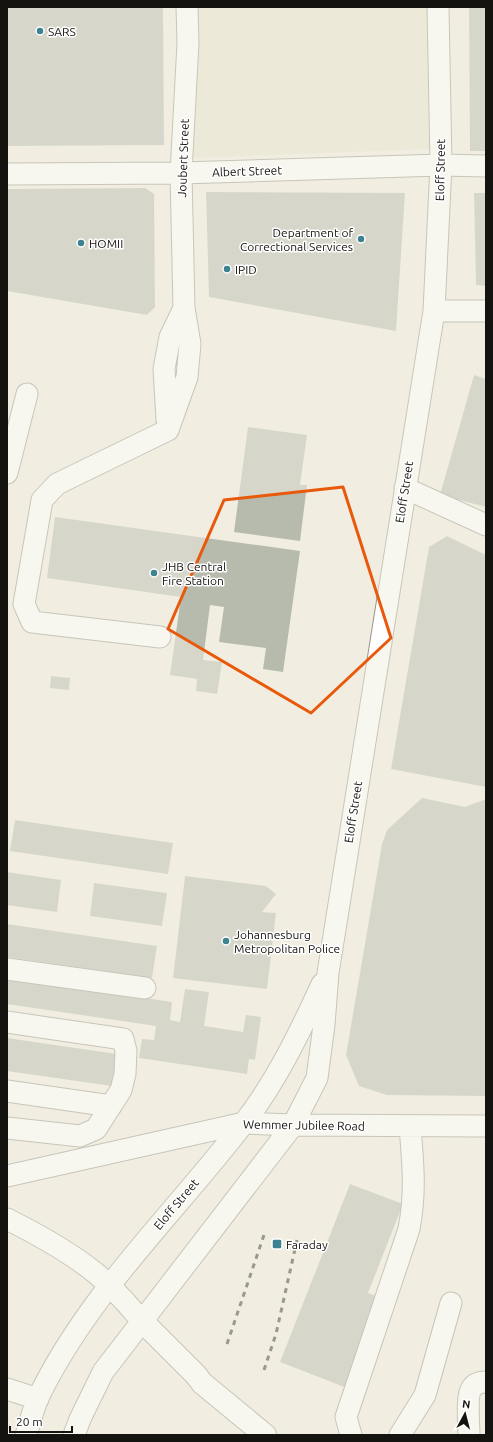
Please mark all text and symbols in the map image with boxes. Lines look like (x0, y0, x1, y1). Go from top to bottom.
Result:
place label: SARS (48, 25, 76, 38)
marker: SARS (35, 26, 45, 36)
street label: Joubert Street (175, 118, 191, 198)
street label: Eloff Street (433, 138, 447, 201)
street label: Albert Street (212, 163, 283, 179)
place label: Department of Correctional Services (240, 226, 353, 253)
marker: Department of Correctional Services (356, 234, 366, 244)
place label: HOMII (89, 237, 123, 250)
marker: HOMII (76, 238, 86, 248)
place label: IPID (235, 263, 257, 276)
marker: IPID (222, 264, 232, 274)
street label: Eloff Street (393, 460, 415, 524)
place label: JHB Central Fire Station (162, 560, 226, 587)
marker: JHB Central Fire Station (149, 568, 159, 578)
street label: Eloff Street (342, 780, 364, 844)
place label: Johannesburg Metropolitan Police (234, 928, 340, 955)
marker: Johannesburg Metropolitan Police (221, 936, 231, 946)
street label: Wemmer Jubilee Road (243, 1117, 365, 1133)
street label: Eloff Street (151, 1176, 201, 1232)
marker: Faraday (271, 1238, 283, 1250)
place label: Faraday (286, 1238, 328, 1251)
north arrow (445, 1394, 485, 1434)
text: N (461, 1398, 471, 1411)
scale bar (10, 1408, 72, 1434)
text: 20 m (16, 1415, 43, 1428)

